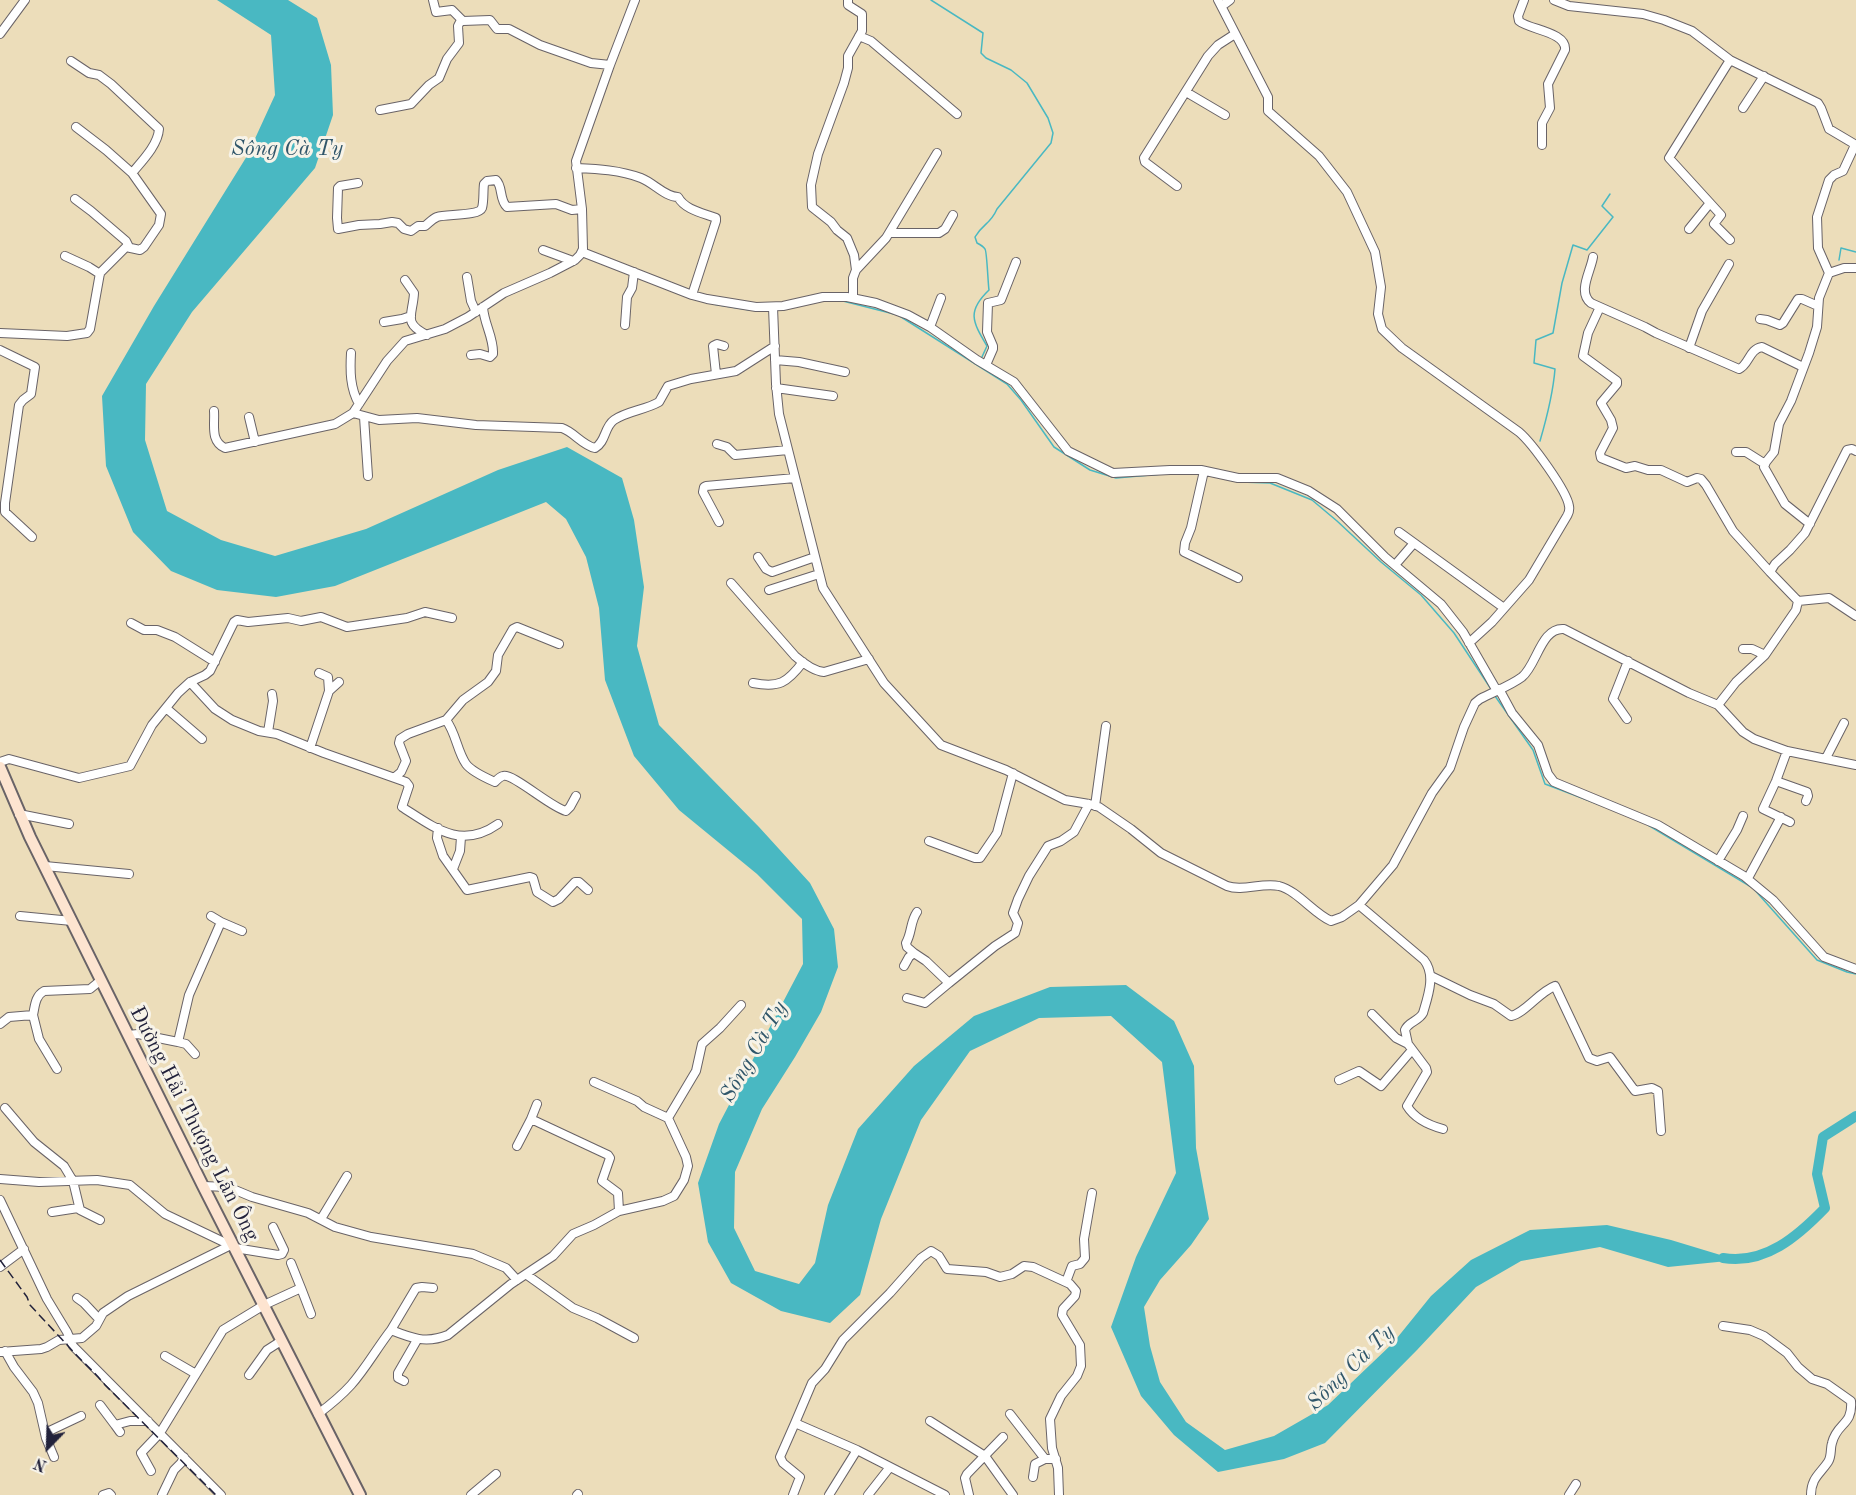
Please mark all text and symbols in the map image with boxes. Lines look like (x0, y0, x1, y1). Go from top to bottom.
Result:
water label: Sông Cà Ty (231, 136, 343, 162)
water label: Sông Cà Ty (715, 997, 793, 1107)
street label: Đường Hải Thượng Lãn Ông (124, 1002, 264, 1246)
water label: Sông Cà Ty (1301, 1320, 1401, 1416)
north arrow (18, 1417, 78, 1477)
text: N (32, 1454, 50, 1473)

